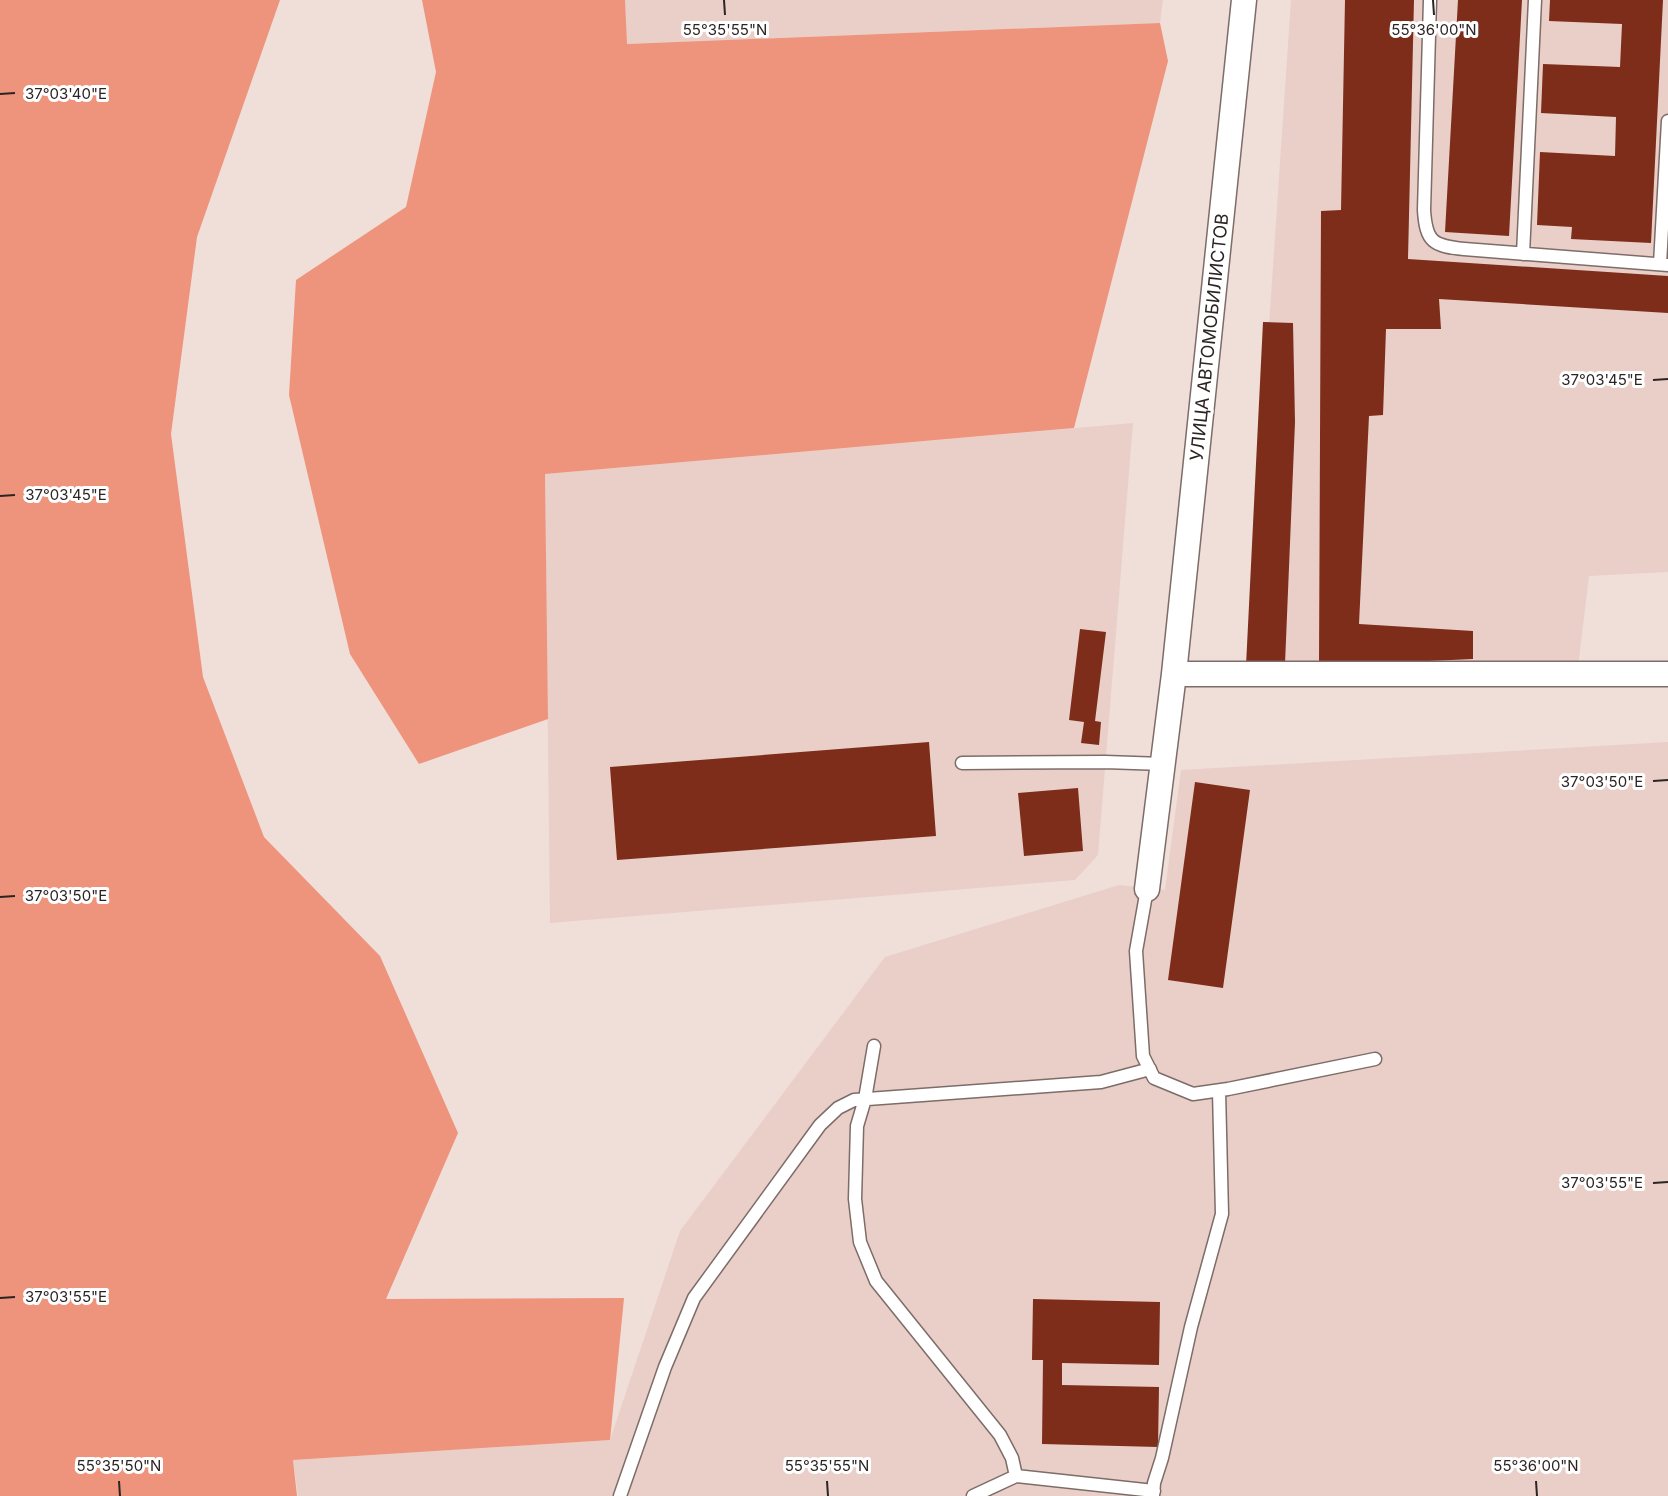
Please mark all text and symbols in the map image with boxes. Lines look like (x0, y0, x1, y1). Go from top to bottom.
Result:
text: 55°35'55"N (683, 20, 767, 39)
text: 55°36'00"N (1391, 20, 1477, 39)
text: 37°03'40"E (25, 84, 107, 103)
street label: УЛИЦА АВТОМОБИЛИСТОВ (1186, 212, 1232, 462)
text: 37°03'45"E (1561, 370, 1643, 389)
text: 37°03'45"E (25, 485, 107, 504)
text: 37°03'50"E (1561, 772, 1643, 791)
text: 37°03'50"E (25, 886, 107, 905)
text: 37°03'55"E (1561, 1173, 1643, 1192)
text: 37°03'55"E (25, 1287, 107, 1306)
text: 55°35'50"N (77, 1456, 161, 1475)
text: 55°35'55"N (785, 1456, 869, 1475)
text: 55°36'00"N (1493, 1456, 1579, 1475)

